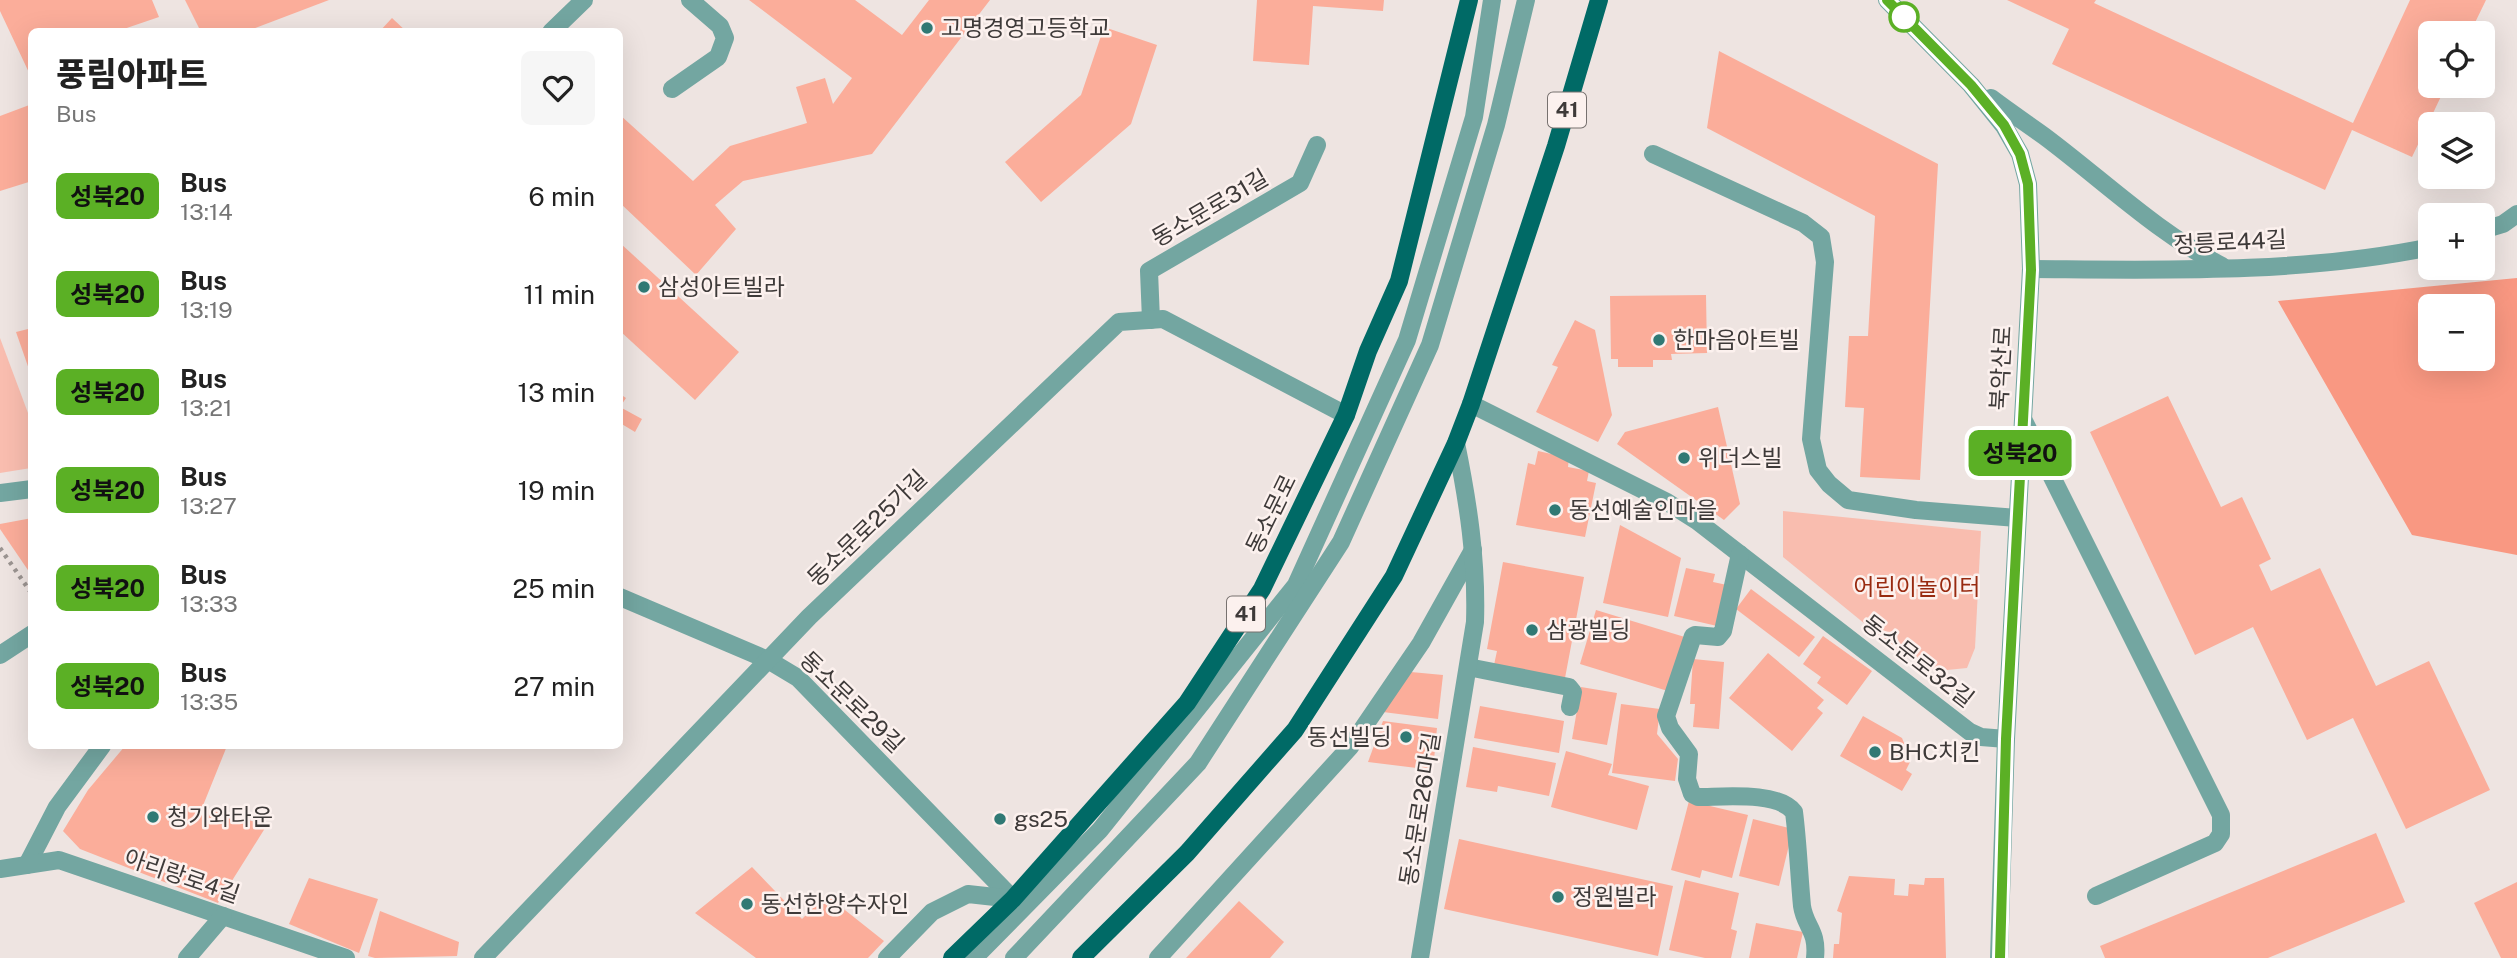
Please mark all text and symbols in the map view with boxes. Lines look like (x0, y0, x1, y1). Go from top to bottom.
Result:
unlabelled marker (1889, 2, 1919, 32)
place label: 고명경영고등학교 (941, 14, 1110, 41)
marker: 고명경영고등학교 (919, 20, 935, 36)
map controls (2418, 21, 2495, 371)
button: locate (2418, 21, 2495, 98)
button: heart (521, 51, 595, 125)
text: 풍림아파트 (56, 55, 208, 93)
road number: 41 (1548, 92, 1586, 128)
text: Bus (56, 100, 96, 127)
button: layers (2418, 112, 2495, 189)
street label: 동소문로31길 (1147, 163, 1273, 252)
text: Bus (180, 167, 227, 198)
text: 6 min (528, 181, 595, 212)
text: 성북20 (70, 182, 145, 210)
text: 13:14 (180, 198, 233, 225)
button: + (2418, 203, 2495, 280)
street label: 정릉로44길 (2173, 225, 2287, 258)
text: Bus (180, 265, 227, 296)
place label: 삼성아트빌라 (658, 273, 785, 300)
text: 11 min (523, 279, 595, 310)
marker: 삼성아트빌라 (636, 279, 652, 295)
text: 성북20 (70, 280, 145, 308)
button: − (2418, 294, 2495, 371)
text: 13:19 (180, 296, 233, 323)
street label: 북악산로 (1985, 325, 2016, 411)
place label: 한마음아트빌 (1673, 326, 1800, 353)
marker: 한마음아트빌 (1651, 332, 1667, 348)
text: Bus (180, 363, 227, 394)
text: 13 min (518, 377, 595, 408)
text: 성북20 (70, 378, 145, 406)
text: 13:21 (180, 394, 232, 421)
line badge: 성북20 (1971, 430, 2069, 476)
text: 성북20 (1983, 439, 2057, 467)
place label: 위더스빌 (1698, 444, 1783, 471)
marker: 위더스빌 (1676, 450, 1692, 466)
text: Bus (180, 461, 227, 492)
street label: 동소문로25가길 (801, 464, 932, 591)
street label: 동소문로 (1240, 470, 1301, 558)
text: 19 min (518, 475, 595, 506)
text: 성북20 (70, 476, 145, 504)
text: 13:27 (180, 492, 237, 519)
place label: 동선예술인마을 (1569, 496, 1717, 523)
marker: 동선예술인마을 (1547, 502, 1563, 518)
text: Bus (180, 559, 227, 590)
text: 25 min (512, 573, 595, 604)
park label: 어린이놀이터 (1854, 573, 1980, 600)
text: 성북20 (70, 574, 145, 602)
text: 13:33 (180, 590, 238, 617)
road number: 41 (1227, 596, 1265, 632)
street label: 동소문로32길 (1857, 609, 1979, 712)
place label: 삼광빌딩 (1546, 616, 1631, 643)
marker: 삼광빌딩 (1524, 622, 1540, 638)
street label: 동소문로29길 (795, 645, 910, 758)
text: Bus (180, 657, 227, 688)
text: 27 min (513, 671, 595, 702)
text: 성북20 (70, 672, 145, 700)
text: 13:35 (180, 688, 238, 715)
place label: 동선빌딩 (1307, 723, 1392, 750)
marker: 동선빌딩 (1398, 729, 1414, 745)
street label: 동소문로26마길 (1394, 730, 1445, 888)
place label: BHC치킨 (1889, 738, 1980, 765)
marker: BHC치킨 (1867, 744, 1883, 760)
place label: 청기와타운 (167, 803, 273, 830)
place label: gs25 (1014, 805, 1068, 832)
marker: 청기와타운 (145, 809, 161, 825)
marker: gs25 (992, 811, 1008, 827)
street label: 아리랑로4길 (121, 843, 243, 908)
place label: 정원빌라 (1572, 883, 1657, 910)
marker: 정원빌라 (1550, 889, 1566, 905)
place label: 동선한양수자인 (761, 890, 909, 917)
marker: 동선한양수자인 (739, 896, 755, 912)

